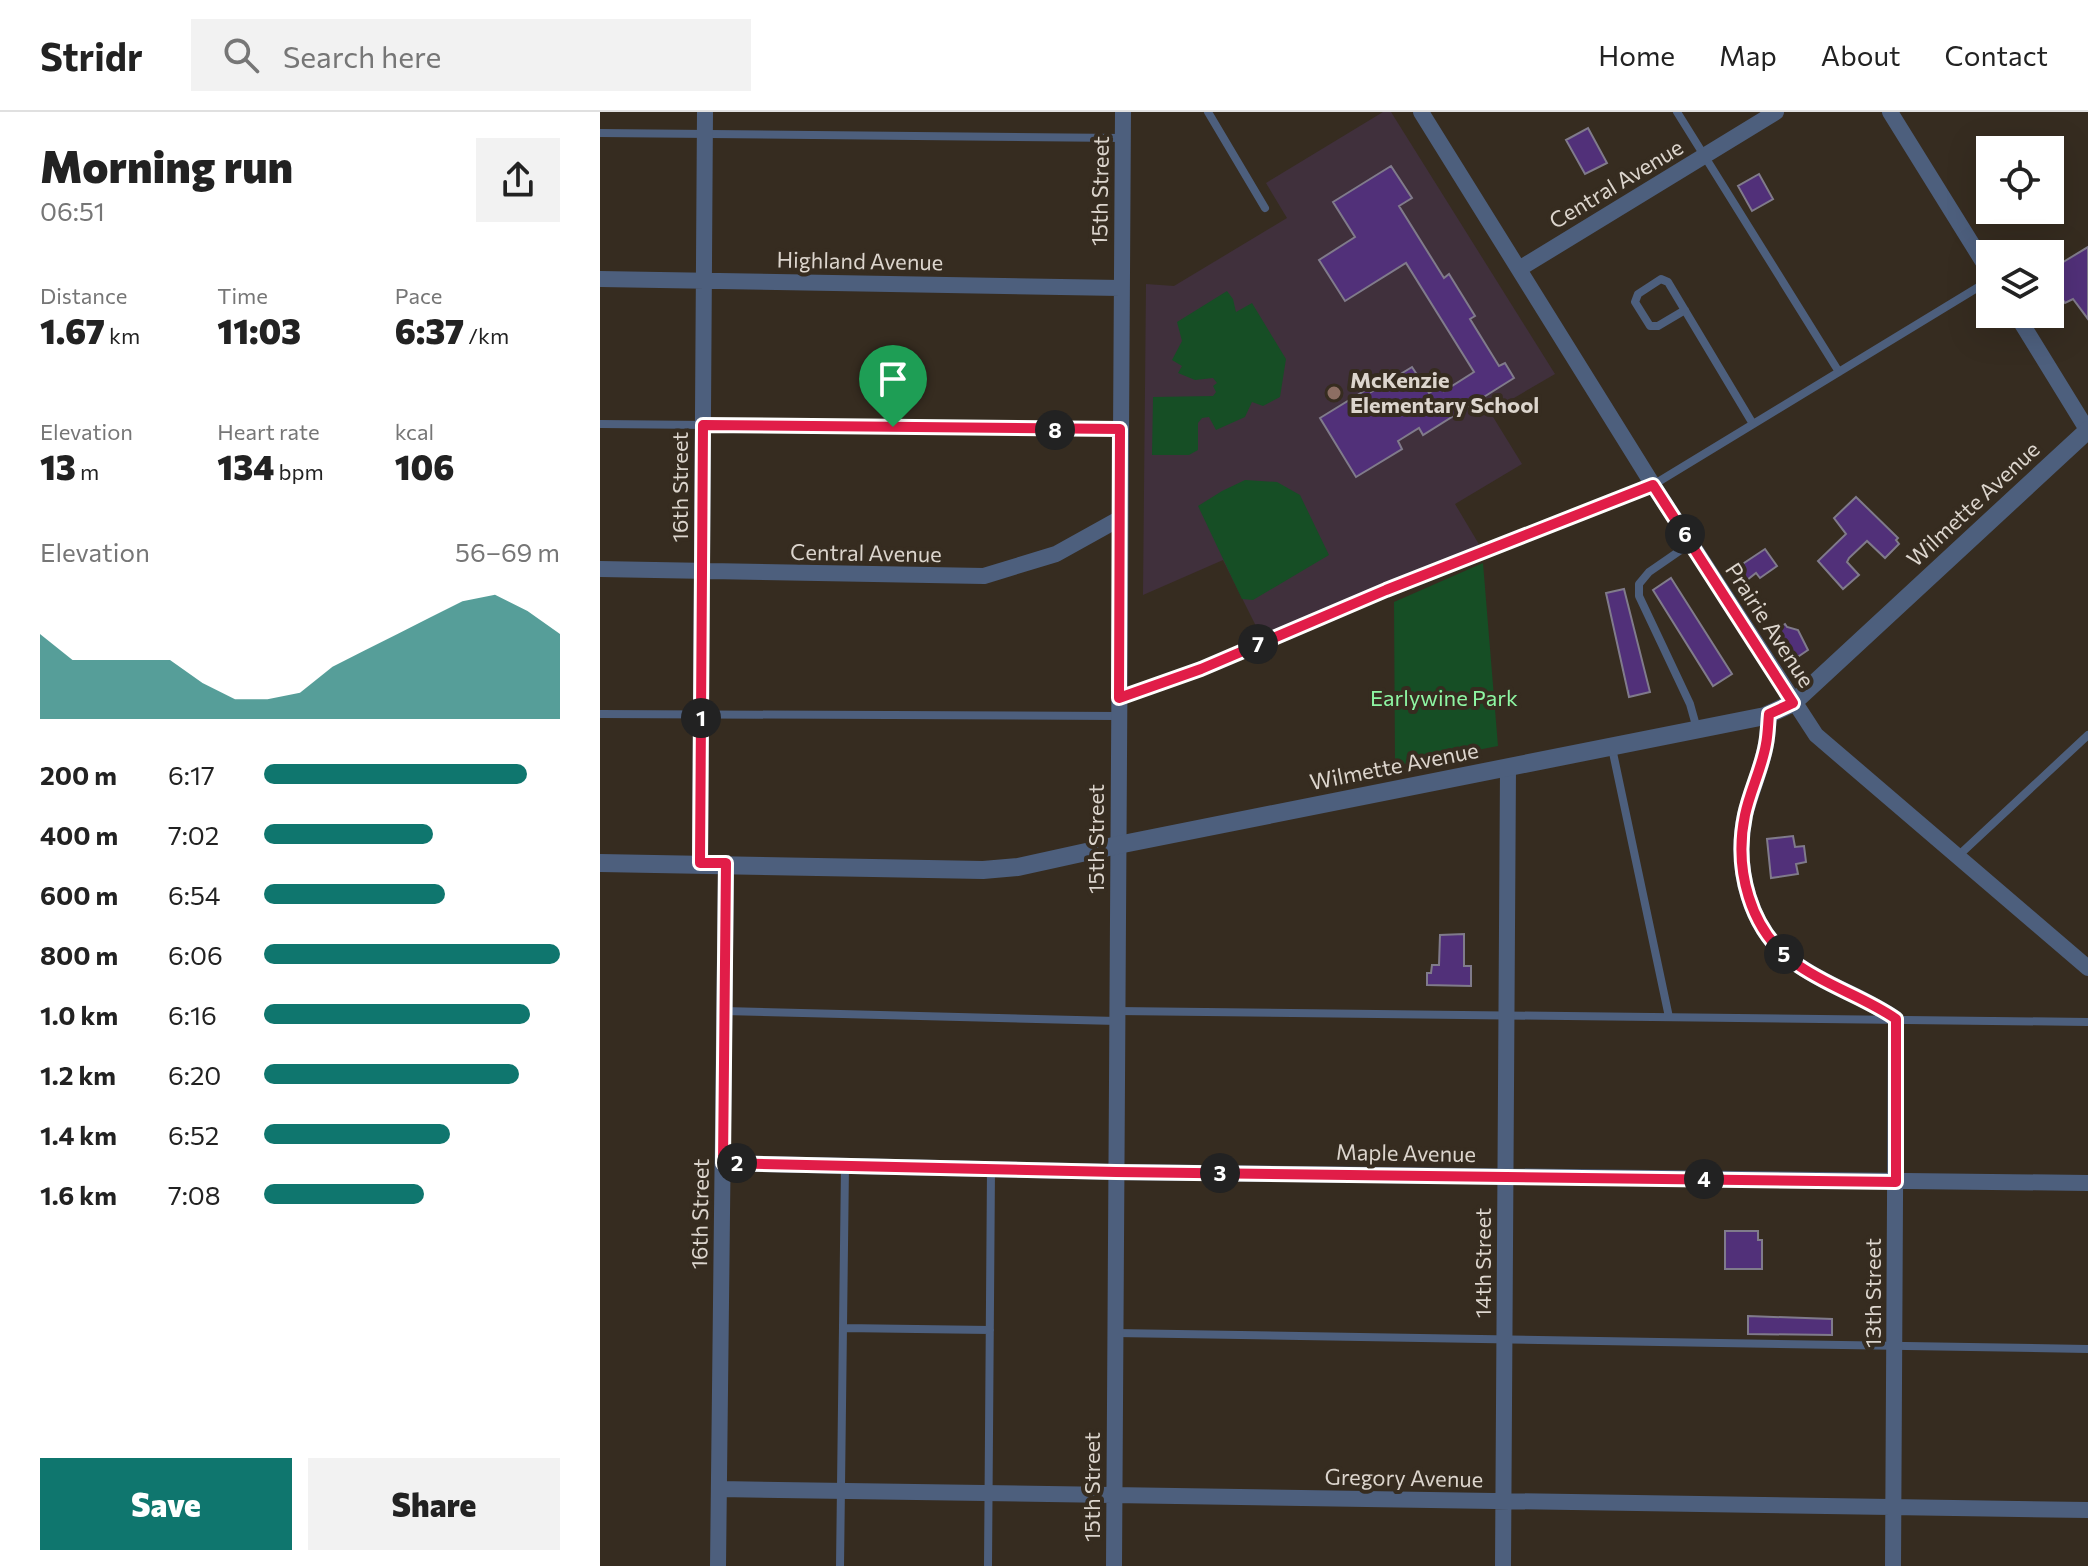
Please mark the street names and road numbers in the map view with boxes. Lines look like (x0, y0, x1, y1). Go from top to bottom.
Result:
street label: Central Avenue (1544, 133, 1688, 234)
street label: 15th Street (1085, 136, 1114, 246)
street label: Highland Avenue (776, 246, 944, 275)
street label: 16th Street (666, 432, 693, 542)
street label: Wilmette Avenue (1901, 435, 2045, 572)
street label: Central Avenue (790, 538, 942, 567)
street label: Prairie Avenue (1720, 557, 1821, 692)
street label: Wilmette Avenue (1307, 736, 1481, 795)
street label: 15th Street (1082, 784, 1109, 894)
street label: Maple Avenue (1336, 1138, 1476, 1167)
street label: 16th Street (685, 1158, 714, 1270)
street label: 14th Street (1469, 1208, 1496, 1318)
street label: 13th Street (1859, 1238, 1886, 1348)
street label: 15th Street (1078, 1432, 1105, 1542)
street label: Gregory Avenue (1324, 1463, 1484, 1492)

